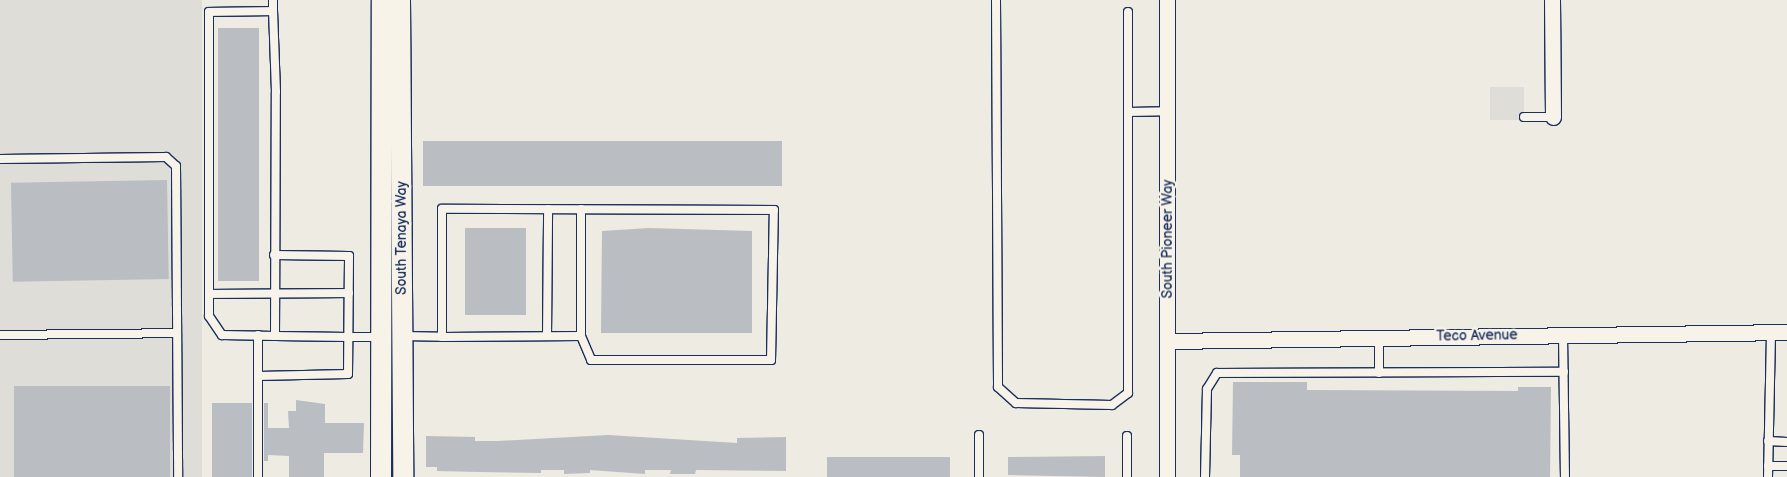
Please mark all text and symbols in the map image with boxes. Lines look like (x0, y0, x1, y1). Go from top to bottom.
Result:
street label: South Pioneer Way (1160, 179, 1176, 299)
street label: South Tenaya Way (394, 181, 410, 295)
street label: Teco Avenue (1436, 327, 1518, 345)

